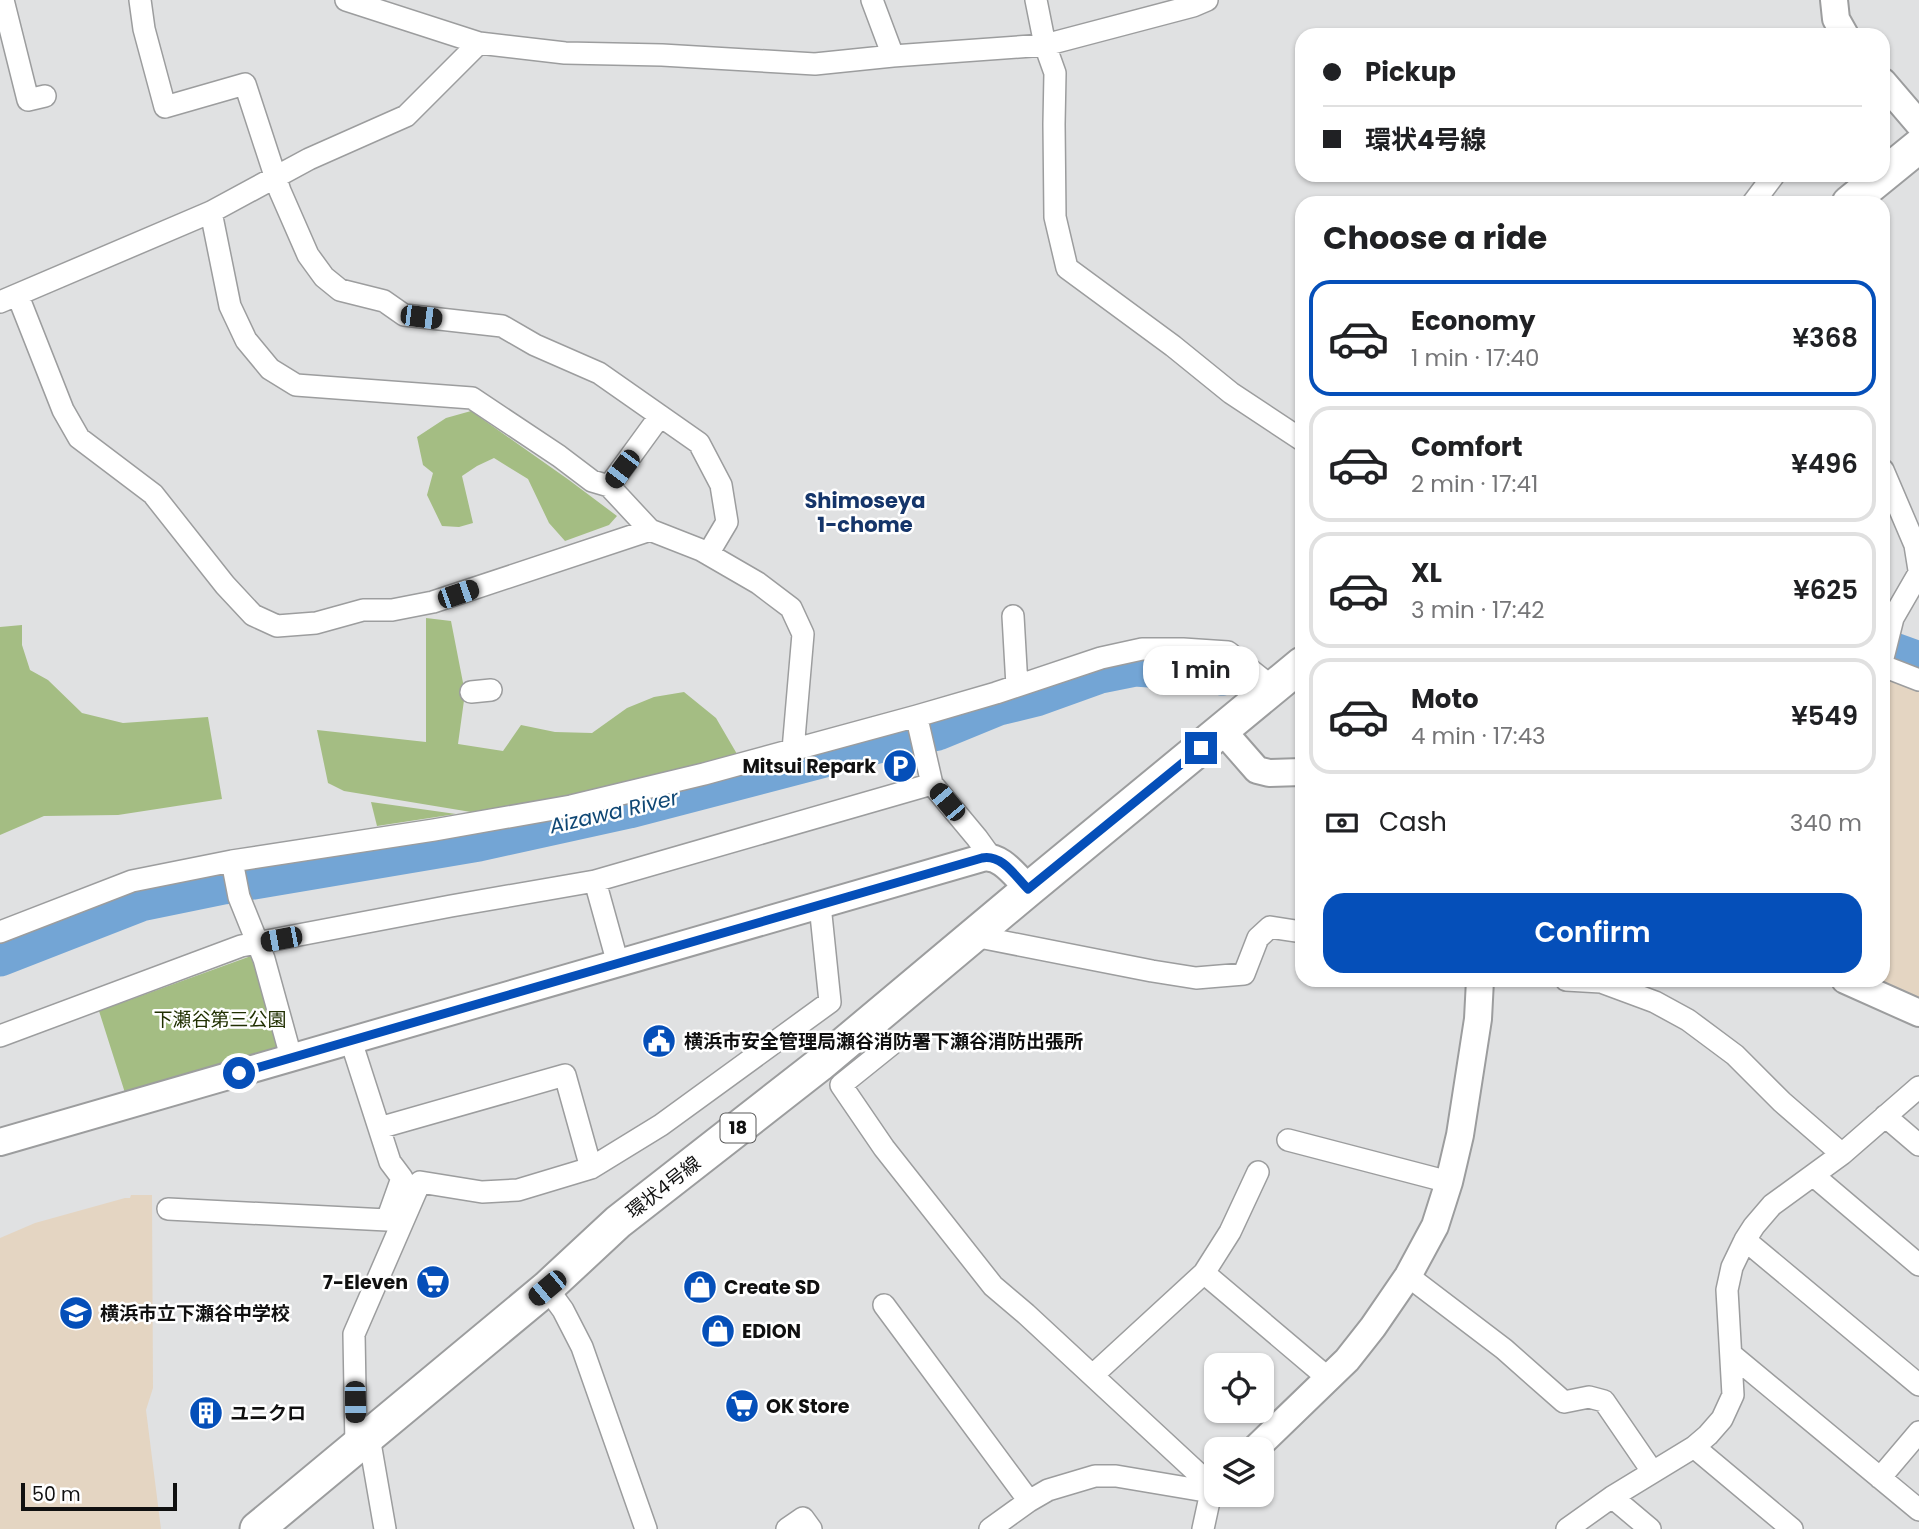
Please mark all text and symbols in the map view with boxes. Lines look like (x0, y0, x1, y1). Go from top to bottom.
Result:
text: Pickup (1365, 54, 1456, 90)
text: 環状4号線 (1365, 122, 1487, 158)
text: Choose a ride (1323, 215, 1547, 260)
text: Economy (1411, 303, 1535, 339)
car (399, 304, 444, 330)
icon: car (1327, 307, 1390, 370)
text: ¥368 (1793, 320, 1858, 356)
text: 1 min · 17:40 (1411, 342, 1539, 374)
text: Comfort (1411, 429, 1523, 465)
icon: car (1327, 433, 1390, 496)
car (601, 446, 644, 492)
text: ¥496 (1791, 446, 1858, 482)
text: 2 min · 17:41 (1411, 468, 1538, 500)
district label: Shimoseya 1-chome (804, 486, 926, 539)
text: XL (1411, 555, 1442, 591)
icon: car (1327, 559, 1390, 622)
text: ¥625 (1793, 572, 1858, 608)
car (435, 577, 482, 611)
text: 3 min · 17:42 (1411, 594, 1544, 626)
callout: 1 min (1143, 646, 1259, 696)
text: 1 min (1171, 654, 1231, 686)
text: Moto (1411, 681, 1479, 717)
icon: car (1327, 685, 1390, 748)
text: ¥549 (1791, 698, 1858, 734)
text: 4 min · 17:43 (1411, 720, 1546, 752)
route end (1185, 732, 1217, 764)
parking icon: Mitsui Repark (881, 747, 919, 785)
place label: Mitsui Repark (742, 753, 876, 780)
car (926, 779, 969, 825)
water label: Aizawa River (546, 782, 682, 841)
icon: cash (1323, 804, 1361, 842)
text: Cash (1379, 804, 1447, 840)
text: 340 m (1790, 807, 1862, 839)
button: Confirm (1323, 893, 1862, 973)
car (259, 925, 304, 953)
park label: 下瀬谷第三公園 (153, 1006, 287, 1033)
public building icon: 横浜市安全管理局瀬谷消防署下瀬谷消防出張所 (640, 1022, 678, 1060)
place label: 横浜市安全管理局瀬谷消防署下瀬谷消防出張所 (684, 1028, 1083, 1055)
route start (223, 1057, 255, 1089)
road number: 18 (720, 1114, 756, 1142)
street label: 環状4号線 (620, 1150, 706, 1225)
supermarket icon: 7-Eleven (414, 1263, 452, 1301)
car (525, 1266, 570, 1310)
shop icon: Create SD (681, 1268, 719, 1306)
place label: 7-Eleven (323, 1269, 408, 1296)
place label: Create SD (724, 1274, 820, 1301)
school or university icon: 横浜市立下瀬谷中学校 (57, 1294, 95, 1332)
place label: 横浜市立下瀬谷中学校 (100, 1300, 290, 1327)
shop icon: EDION (699, 1312, 737, 1350)
place label: EDION (742, 1318, 801, 1345)
map controls (1204, 1353, 1274, 1507)
button: locate (1204, 1353, 1274, 1423)
car (345, 1381, 366, 1423)
supermarket icon: OK Store (723, 1387, 761, 1425)
place label: OK Store (766, 1393, 850, 1420)
building icon: ユニクロ (187, 1394, 225, 1432)
place label: ユニクロ (230, 1400, 306, 1427)
button: layers (1204, 1437, 1274, 1507)
scale bar (21, 1480, 177, 1512)
text: 50 m (32, 1481, 81, 1508)

